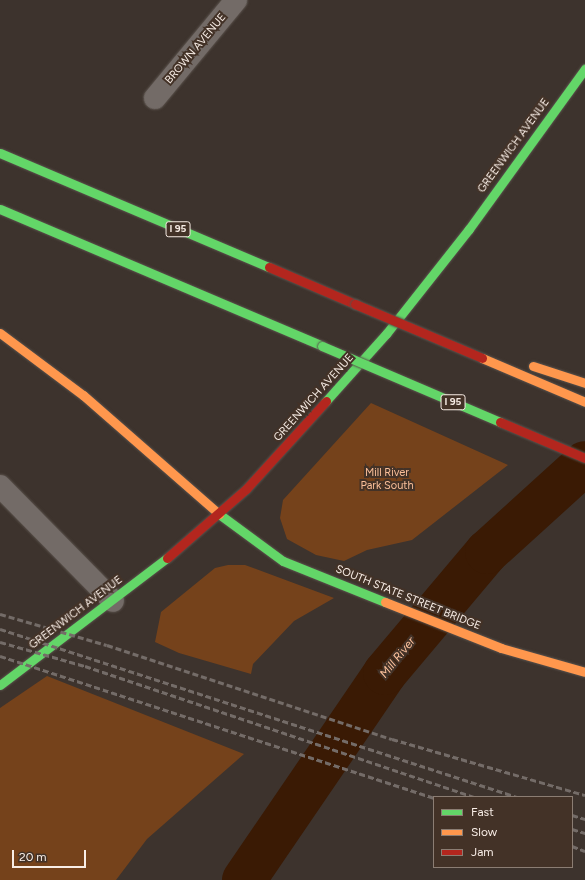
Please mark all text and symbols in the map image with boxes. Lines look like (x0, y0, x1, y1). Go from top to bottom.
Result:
street label: BROWN AVENUE (163, 11, 229, 87)
street label: GREENWICH AVENUE (475, 96, 553, 196)
road number: I 95 (165, 221, 191, 237)
street label: GREENWICH AVENUE (271, 352, 357, 444)
road number: I 95 (440, 394, 466, 410)
park label: Mill River Park South (360, 467, 414, 493)
street label: SOUTH STATE STREET BRIDGE (334, 563, 482, 633)
street label: GREENWICH AVENUE (27, 574, 125, 652)
water label: Mill River (377, 635, 419, 681)
legend (433, 796, 573, 868)
text: Fast (471, 805, 494, 819)
text: Slow (471, 825, 497, 839)
scale bar (14, 842, 88, 868)
text: Jam (471, 845, 494, 859)
text: 20 m (19, 850, 47, 864)

